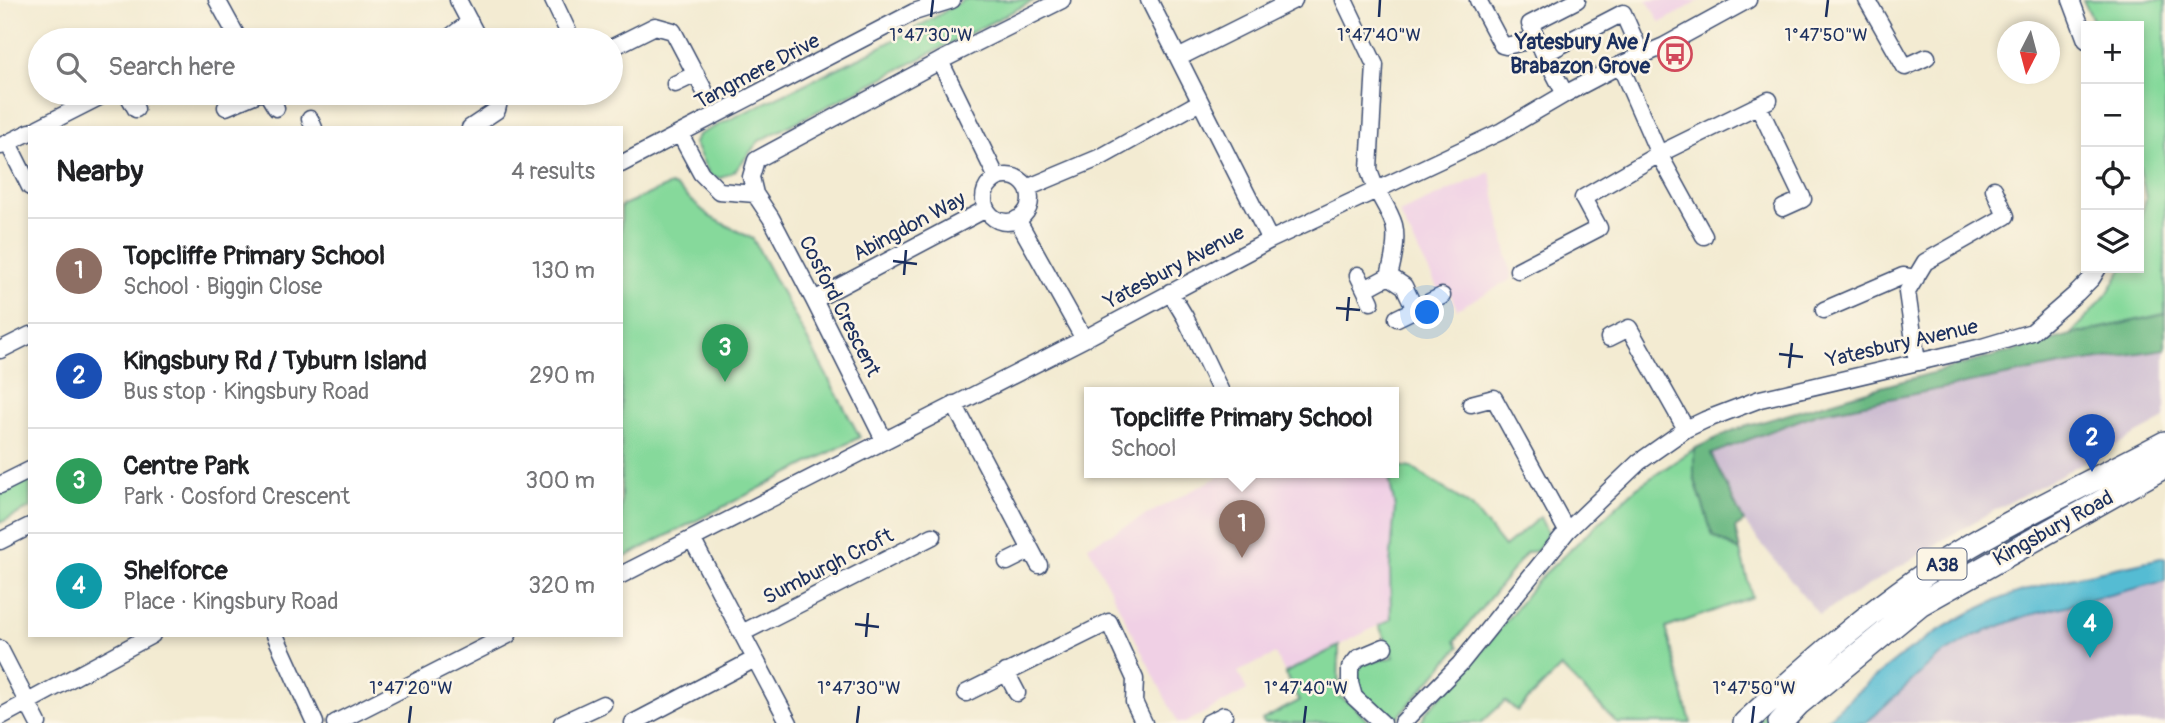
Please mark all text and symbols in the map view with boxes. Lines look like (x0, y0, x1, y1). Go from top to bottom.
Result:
north arrow (1997, 21, 2060, 84)
map controls (2081, 21, 2144, 273)
button: + (2081, 21, 2144, 84)
text: 1°47'30"W (889, 24, 973, 47)
text: 1°47'40"W (1337, 24, 1421, 47)
text: 1°47'50"W (1784, 24, 1868, 47)
street label: Tangmere Drive (690, 27, 825, 116)
search box (28, 28, 623, 105)
place label: Yatesbury Ave / Brabazon Grove (1510, 29, 1651, 80)
bus stop icon: Yatesbury Ave / Brabazon Grove (1656, 35, 1694, 73)
icon: search (52, 48, 90, 86)
text: Search here (108, 51, 235, 83)
button: − (2081, 84, 2144, 147)
button: locate (2081, 147, 2144, 210)
text: Nearby (56, 153, 143, 190)
text: 4 results (511, 157, 595, 186)
street label: Abingdon Way (848, 185, 970, 267)
button: layers (2081, 210, 2144, 273)
street label: Yatesbury Avenue (1099, 219, 1250, 316)
street label: Cosford Crescent (792, 231, 887, 382)
text: Topcliffe Primary School (123, 240, 385, 272)
text: 1 (75, 256, 84, 285)
text: 130 m (532, 256, 595, 285)
text: School · Biggin Close (123, 272, 322, 301)
your location (1410, 295, 1444, 329)
street label: Yatesbury Avenue (1823, 313, 1981, 374)
pin: 3 (702, 324, 748, 382)
text: Kingsbury Rd / Tyburn Island (123, 345, 427, 377)
text: 2 (73, 361, 85, 390)
text: 290 m (529, 361, 595, 390)
text: Bus stop · Kingsbury Road (123, 377, 369, 406)
popup (1084, 387, 1399, 478)
text: Topcliffe Primary School (1110, 402, 1373, 434)
pin: 2 (2069, 414, 2115, 472)
text: School (1110, 434, 1176, 463)
text: Centre Park (123, 450, 249, 482)
text: 3 (73, 466, 85, 495)
text: 300 m (525, 466, 595, 495)
text: Park · Cosford Crescent (123, 482, 350, 511)
street label: Kingsbury Road (1988, 484, 2118, 573)
pin: 1 (1219, 500, 1265, 558)
street label: Sumburgh Croft (759, 522, 898, 611)
road number: A38 (1918, 548, 1966, 580)
text: Shelforce (123, 555, 228, 587)
text: 4 (72, 571, 86, 600)
text: 320 m (528, 571, 595, 600)
text: Place · Kingsbury Road (123, 587, 338, 616)
pin: 4 (2067, 600, 2113, 658)
text: 1°47'20"W (369, 677, 453, 700)
text: 1°47'30"W (817, 677, 901, 700)
text: 1°47'40"W (1264, 677, 1348, 700)
text: 1°47'50"W (1712, 677, 1796, 700)

